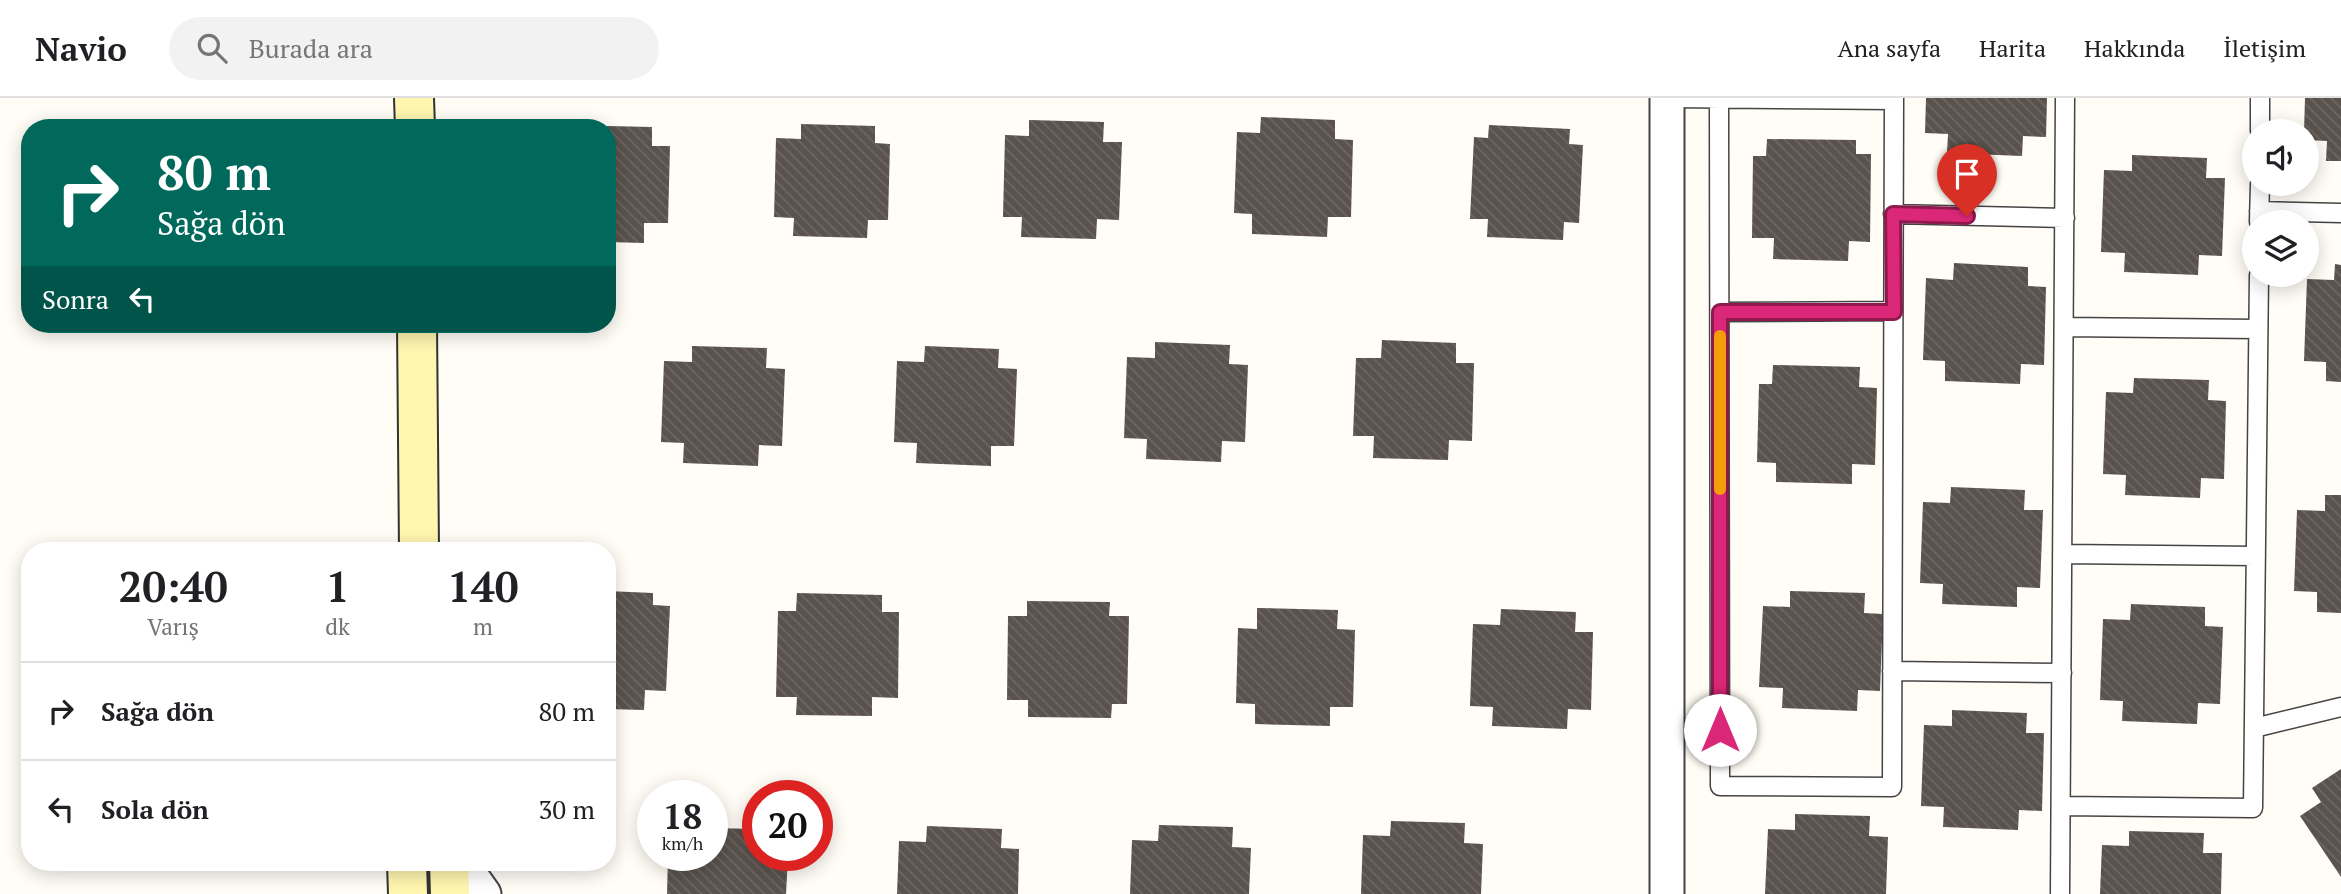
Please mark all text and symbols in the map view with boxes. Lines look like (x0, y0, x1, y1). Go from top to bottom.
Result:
search box (169, 17, 659, 80)
text: Navio (35, 27, 127, 70)
icon: search (193, 29, 231, 67)
text: Burada ara (249, 31, 373, 65)
text: Ana sayfa (1837, 32, 1941, 64)
text: Harita (1979, 32, 2046, 64)
text: Hakkında (2084, 32, 2185, 64)
text: İletişim (2223, 32, 2306, 64)
map controls (2242, 119, 2319, 287)
button: sound (2242, 119, 2319, 196)
text: 80 m (157, 139, 271, 204)
pin (1937, 144, 1997, 216)
icon: right (42, 147, 133, 238)
icon: arrive (1948, 155, 1986, 193)
text: Sağa dön (157, 202, 286, 244)
button: layers (2242, 210, 2319, 287)
icon: left (123, 280, 161, 318)
text: Sonra (42, 282, 109, 316)
text: 20:40 (118, 558, 228, 614)
text: 1 (326, 558, 349, 614)
text: 140 (447, 558, 519, 614)
text: Varış (147, 611, 199, 642)
text: dk (325, 611, 350, 642)
text: m (473, 611, 493, 642)
icon: right (42, 692, 80, 730)
position arrow (1683, 693, 1757, 767)
text: Sağa dön (101, 694, 214, 728)
text: 80 m (539, 694, 595, 728)
speed limit sign: 20 (742, 780, 833, 871)
icon: left (42, 790, 80, 828)
text: Sola dön (101, 792, 209, 826)
text: 30 m (539, 792, 595, 826)
text: 18 (663, 793, 702, 839)
text: km/h (662, 831, 703, 855)

